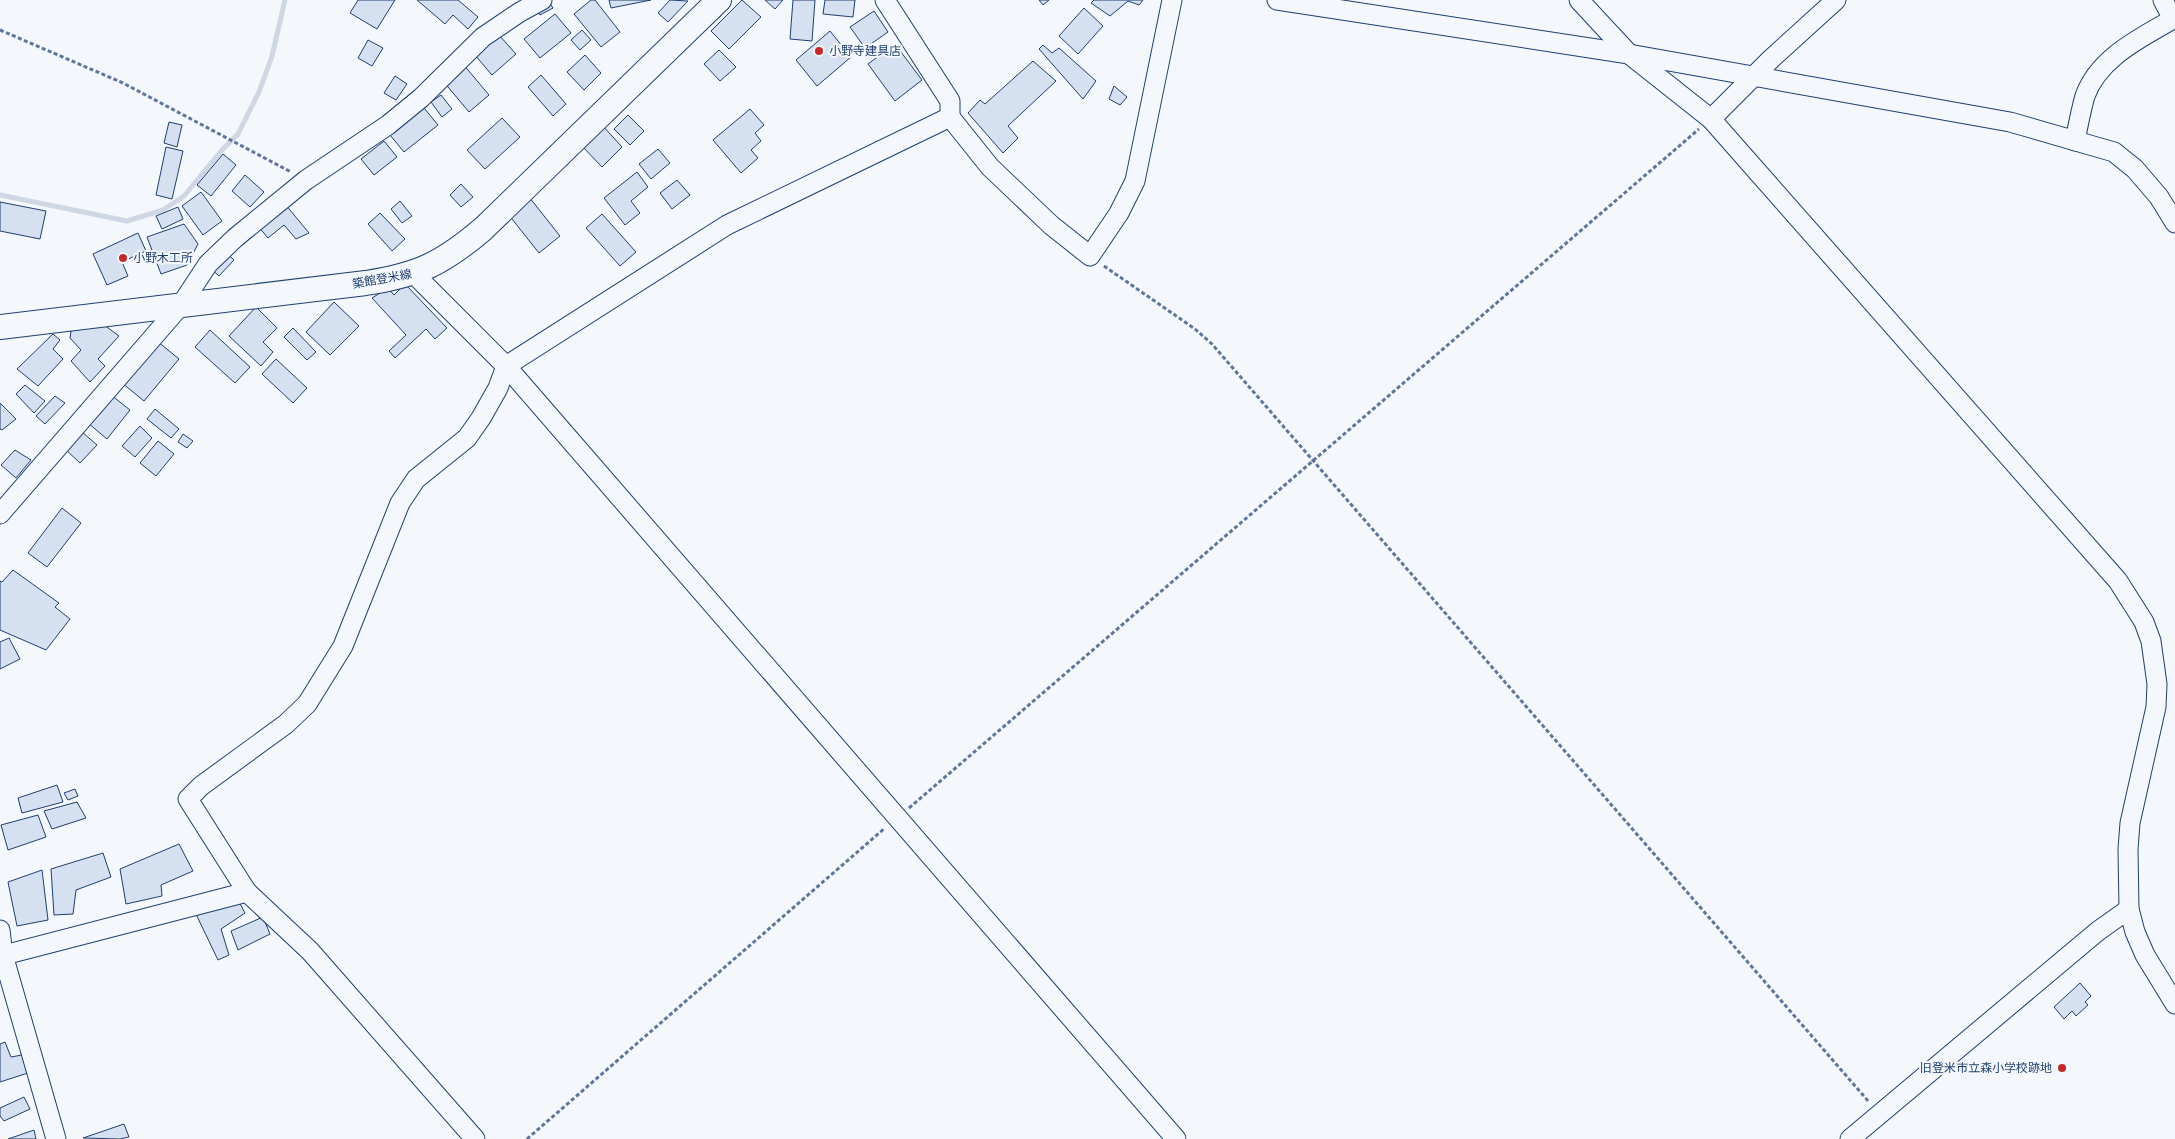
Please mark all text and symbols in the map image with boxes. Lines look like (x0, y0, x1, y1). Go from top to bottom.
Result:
place label: 小野寺建具店 (829, 44, 901, 58)
marker: 小野寺建具店 (813, 45, 825, 57)
place label: 小野木工所 (133, 251, 193, 265)
marker: 小野木工所 (117, 252, 129, 264)
street label: 築館登米線 (351, 267, 413, 291)
place label: 旧登米市立森小学校跡地 (1920, 1061, 2052, 1075)
marker: 旧登米市立森小学校跡地 (2056, 1062, 2068, 1074)

